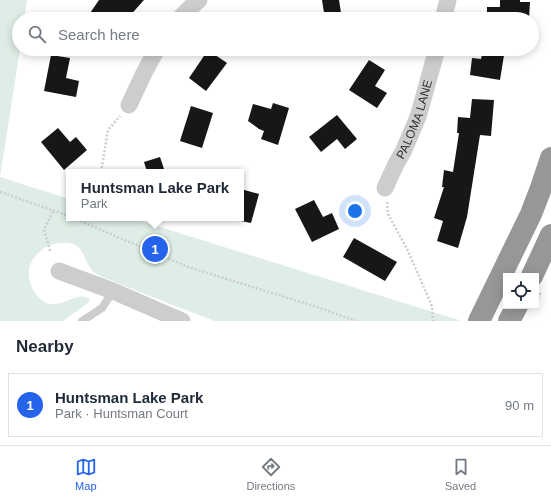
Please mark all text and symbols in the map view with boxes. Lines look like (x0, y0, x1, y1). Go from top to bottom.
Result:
search box (12, 12, 539, 56)
icon: search (26, 23, 48, 45)
text: Search here (58, 26, 140, 43)
street label: PALOMA LANE (393, 78, 435, 162)
popup (66, 169, 244, 221)
text: Huntsman Lake Park (81, 179, 229, 196)
text: Park (81, 196, 108, 211)
your location (345, 201, 365, 221)
pin: 1 (142, 234, 168, 264)
map controls (503, 273, 539, 309)
button: locate (503, 273, 539, 309)
text: Nearby (16, 337, 74, 356)
text: Huntsman Lake Park (55, 389, 203, 406)
text: 1 (26, 398, 34, 413)
text: 90 m (505, 398, 534, 413)
text: Park · Huntsman Court (55, 406, 188, 421)
tab: Map (75, 456, 97, 492)
tab: Directions (246, 456, 295, 492)
tab: Saved (445, 456, 476, 492)

